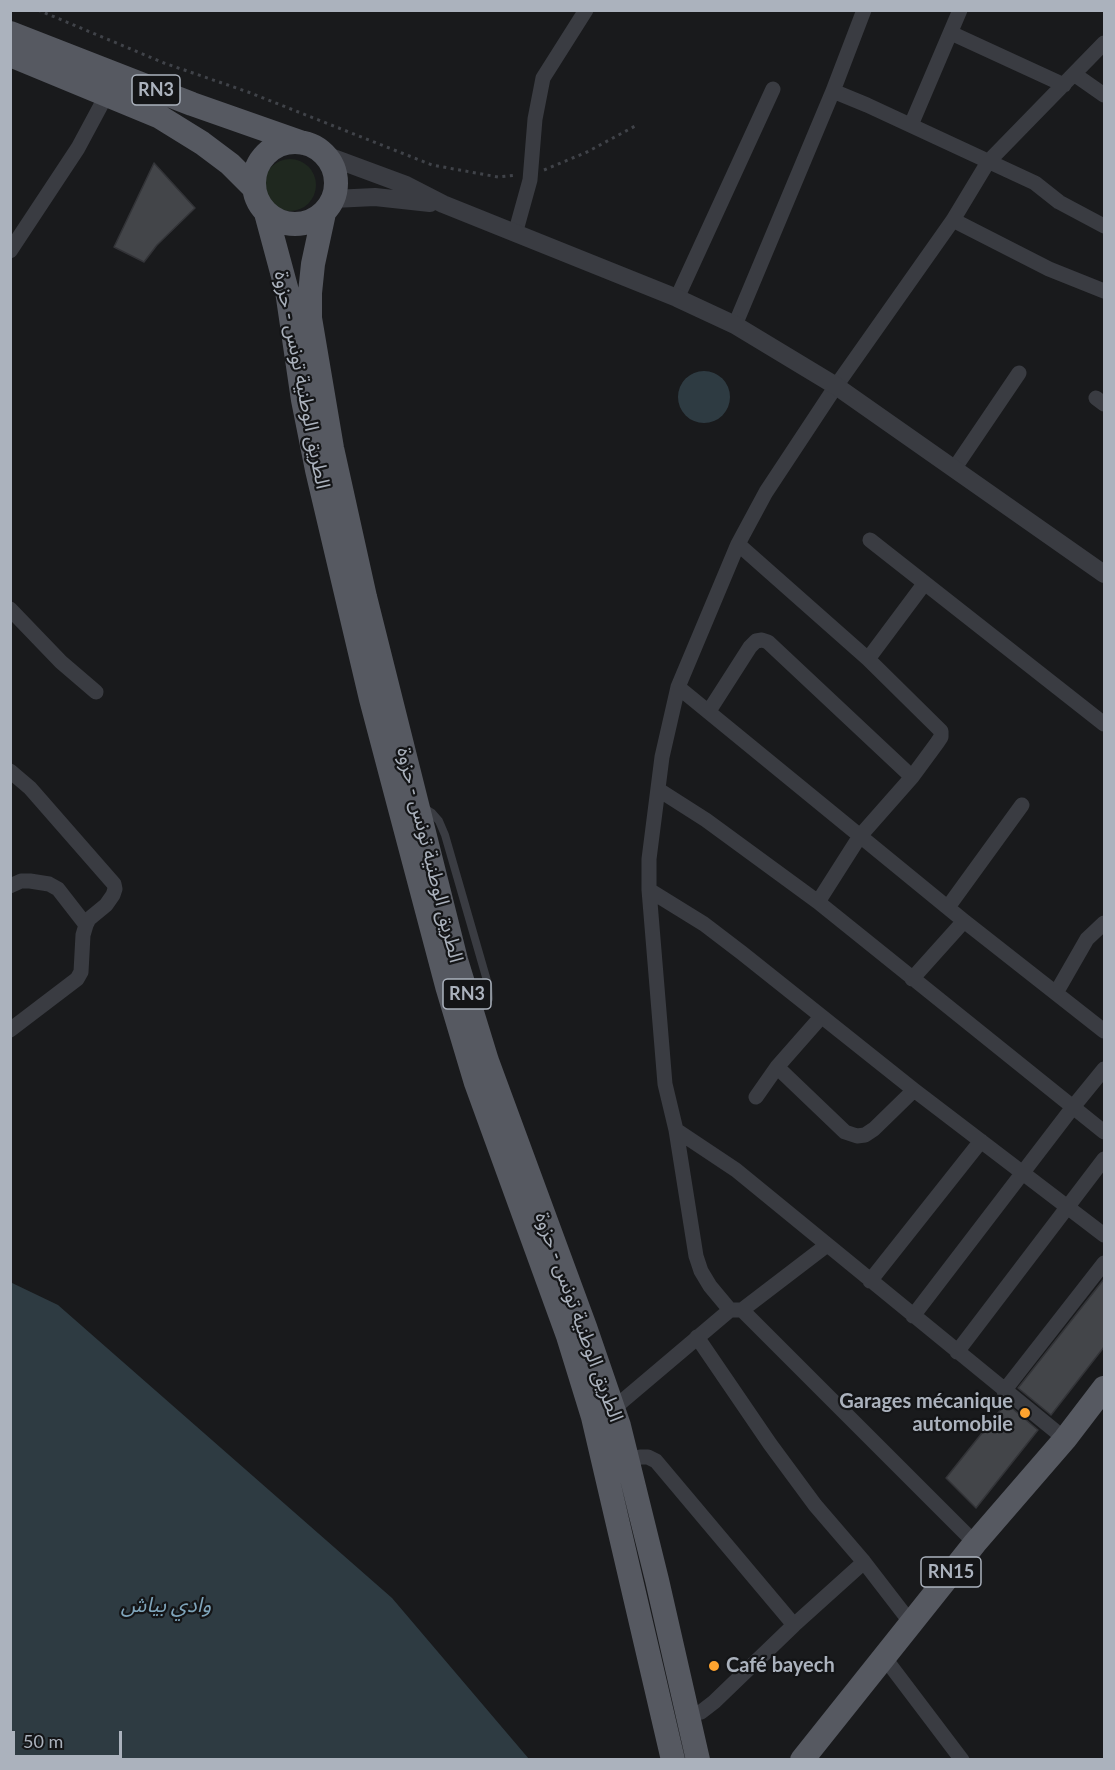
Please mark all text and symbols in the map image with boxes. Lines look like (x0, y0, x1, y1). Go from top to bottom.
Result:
road number: RN3 (132, 75, 180, 105)
street label: الطريق الوطنية تونس - حزوة (269, 269, 335, 491)
street label: الطريق الوطنية تونس - حزوة (392, 745, 468, 965)
road number: RN3 (443, 979, 491, 1009)
street label: الطريق الوطنية تونس - حزوة (530, 1209, 628, 1425)
place label: Garages mécanique automobile (839, 1390, 1013, 1437)
marker: Garages mécanique automobile (1018, 1406, 1032, 1420)
road number: RN15 (921, 1557, 981, 1587)
water label: وادي بياش (121, 1592, 211, 1618)
place label: Café bayech (726, 1654, 835, 1678)
marker: Café bayech (707, 1659, 721, 1673)
scale bar (15, 1719, 124, 1757)
text: 50 m (23, 1730, 63, 1752)

